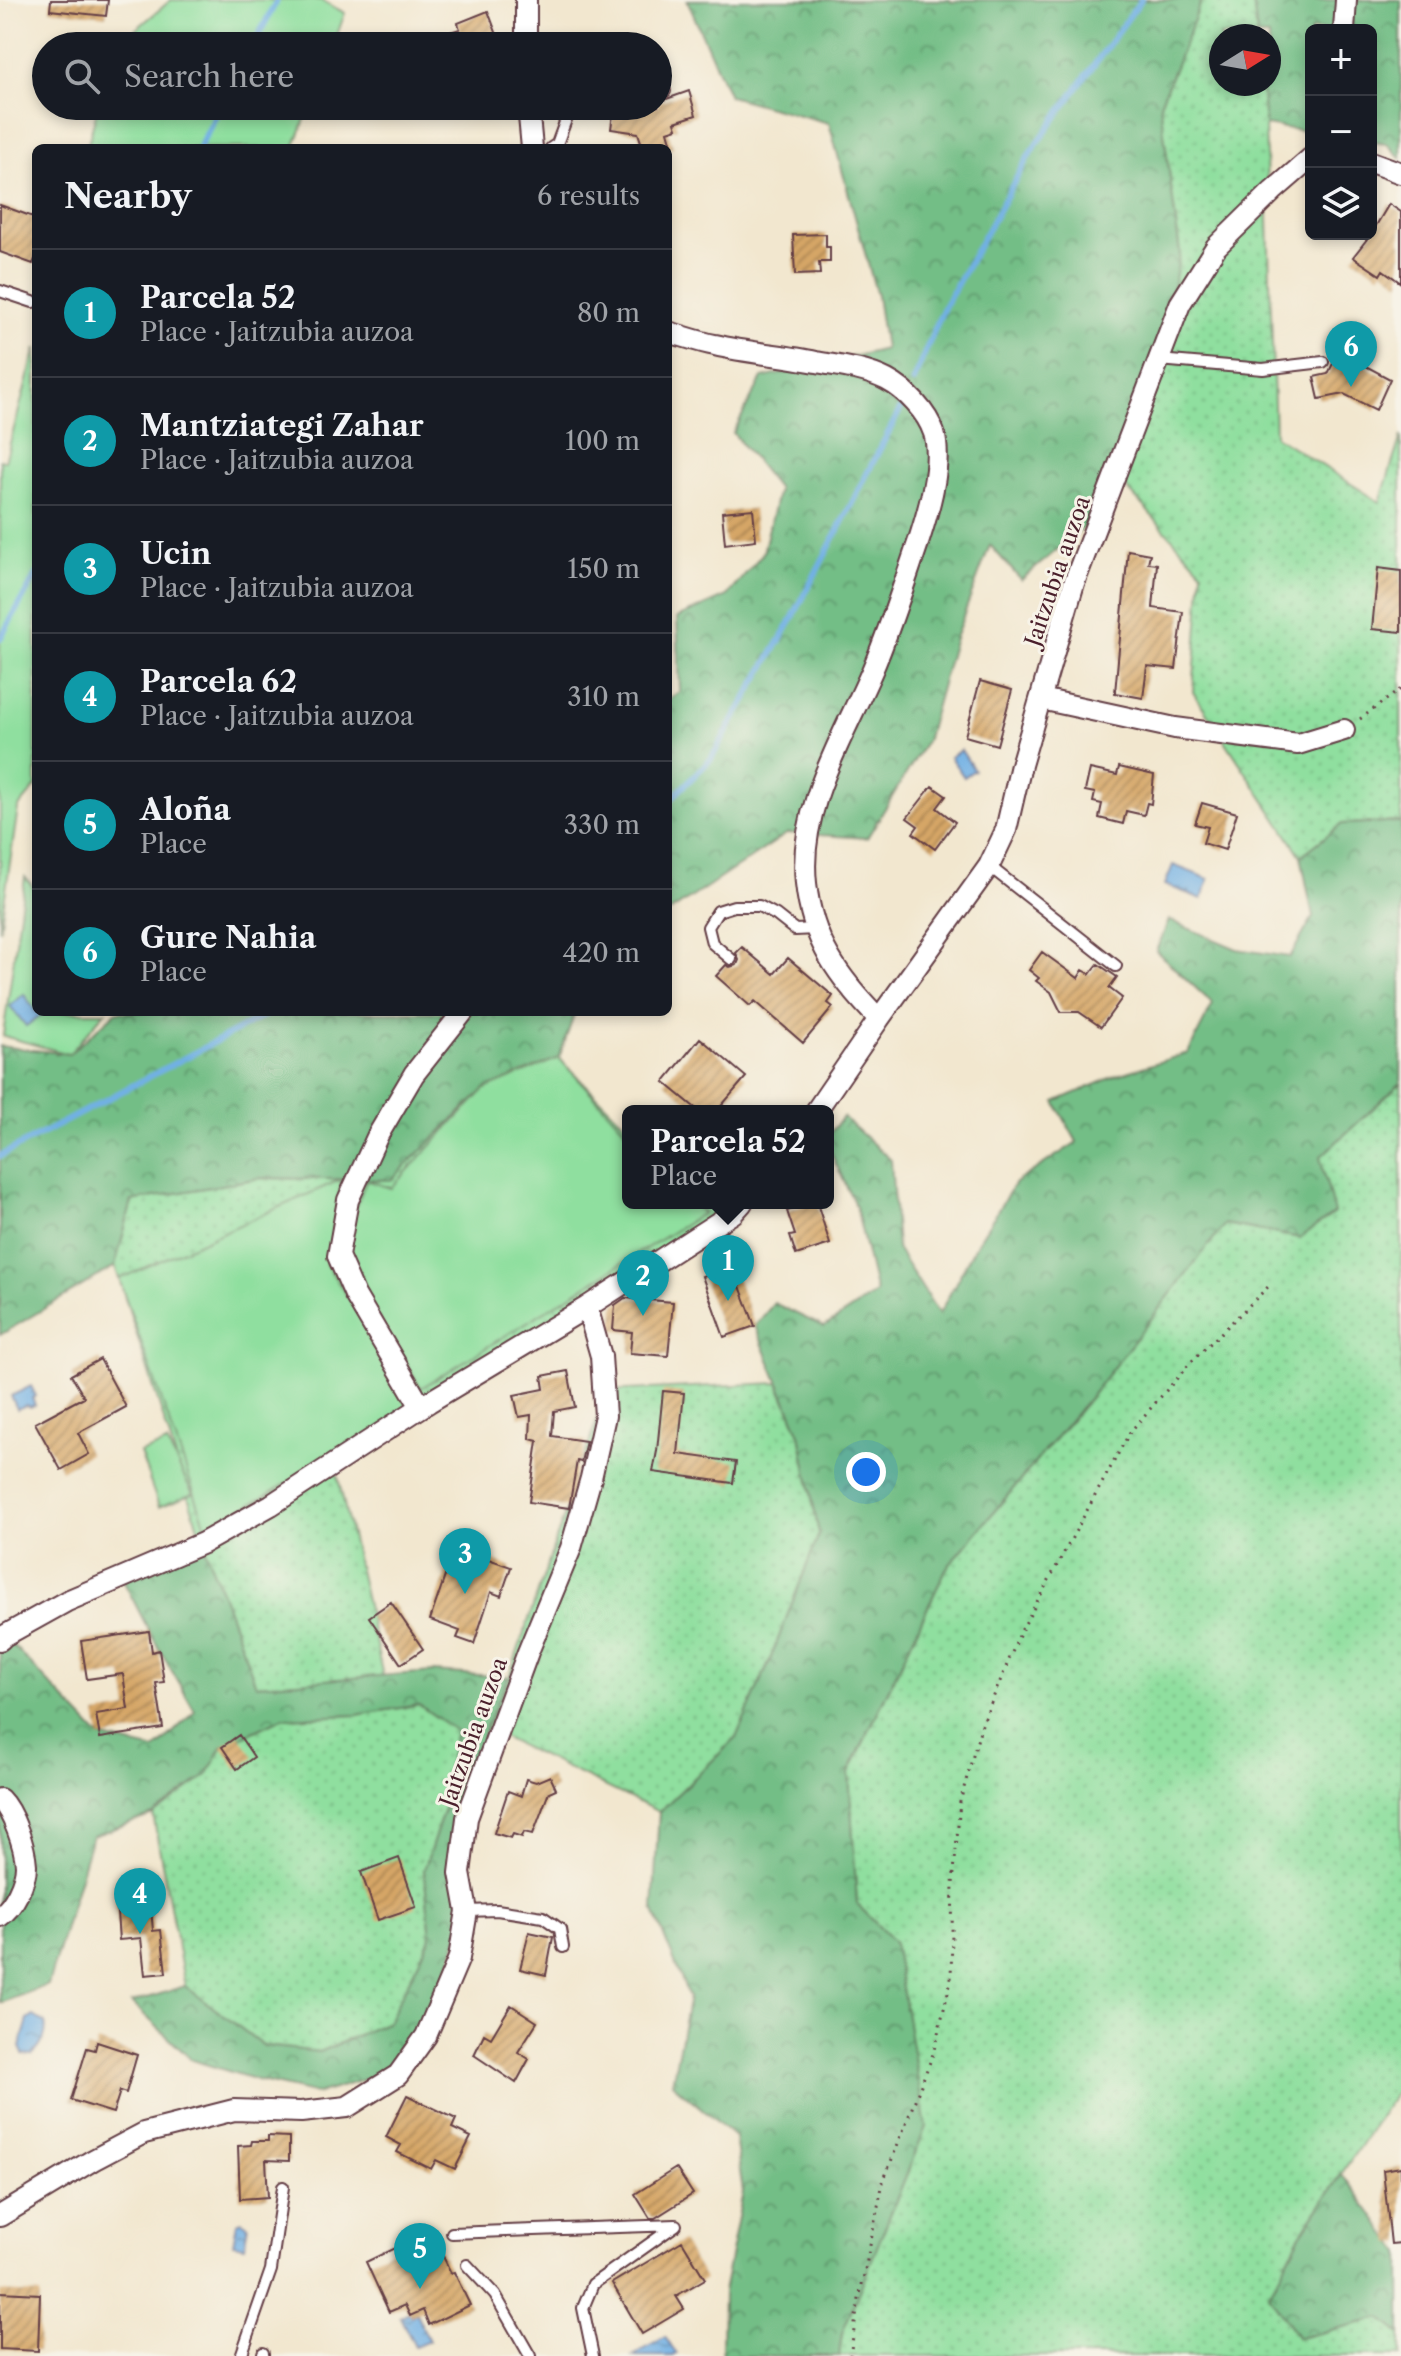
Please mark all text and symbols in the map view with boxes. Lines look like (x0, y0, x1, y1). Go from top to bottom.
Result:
north arrow (1209, 24, 1281, 96)
map controls (1305, 24, 1377, 240)
button: + (1305, 24, 1377, 96)
search box (32, 32, 672, 120)
icon: search (60, 54, 104, 98)
text: Search here (124, 58, 294, 95)
button: − (1305, 96, 1377, 168)
button: layers (1305, 168, 1377, 240)
text: Nearby (64, 175, 192, 217)
text: 6 results (537, 180, 640, 212)
text: Parcela 52 (140, 279, 295, 316)
text: 1 (84, 297, 96, 329)
text: 80 m (577, 297, 640, 329)
text: Place · Jaitzubia auzoa (140, 316, 414, 348)
pin: 6 (1325, 321, 1377, 387)
text: Mantziategi Zahar (140, 407, 424, 444)
text: 2 (82, 425, 98, 457)
text: 100 m (565, 425, 640, 457)
text: Place · Jaitzubia auzoa (140, 444, 414, 476)
street label: Jaitzubia auzoa (1018, 492, 1096, 653)
text: Ucin (140, 535, 211, 572)
text: 3 (83, 553, 97, 585)
text: 150 m (567, 553, 640, 585)
text: Place · Jaitzubia auzoa (140, 572, 414, 604)
text: Parcela 62 (140, 663, 297, 700)
text: 4 (82, 681, 98, 713)
text: 310 m (567, 681, 640, 713)
text: Place · Jaitzubia auzoa (140, 700, 414, 732)
text: Aloña (140, 791, 231, 828)
text: 5 (83, 809, 97, 841)
text: 330 m (564, 809, 640, 841)
text: Place (140, 828, 207, 860)
text: Gure Nahia (140, 919, 316, 956)
text: 6 (82, 937, 98, 969)
text: 420 m (562, 937, 640, 969)
text: Place (140, 956, 207, 988)
popup (622, 1105, 834, 1209)
text: Parcela 52 (650, 1123, 806, 1160)
text: Place (650, 1160, 717, 1192)
pin: 1 (702, 1235, 754, 1301)
pin: 2 (617, 1250, 669, 1316)
your location (846, 1452, 886, 1492)
pin: 3 (439, 1528, 491, 1594)
street label: Jaitzubia auzoa (433, 1653, 513, 1813)
pin: 4 (114, 1868, 166, 1934)
pin: 5 (394, 2223, 446, 2289)

